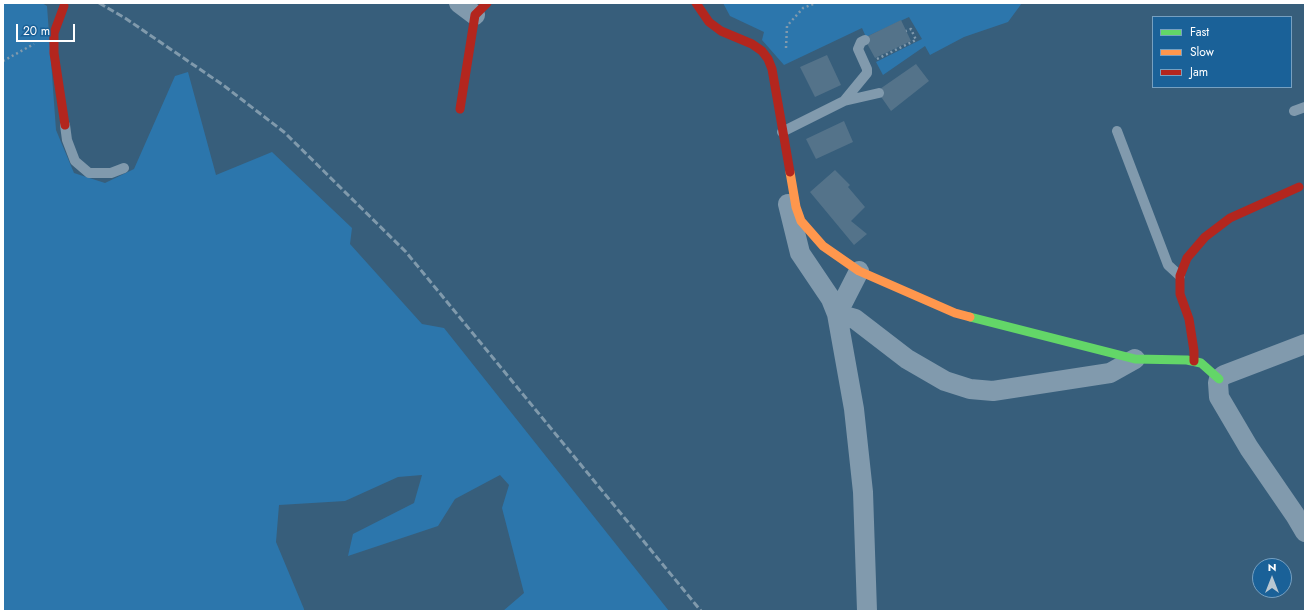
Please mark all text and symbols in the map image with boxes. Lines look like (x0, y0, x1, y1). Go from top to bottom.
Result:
scale bar (18, 16, 77, 42)
legend (1152, 16, 1292, 88)
text: 20 m (23, 22, 50, 40)
text: Fast (1190, 23, 1209, 41)
text: Slow (1190, 43, 1214, 61)
text: Jam (1190, 63, 1208, 81)
north arrow (1252, 558, 1292, 598)
text: N (1268, 559, 1276, 575)

